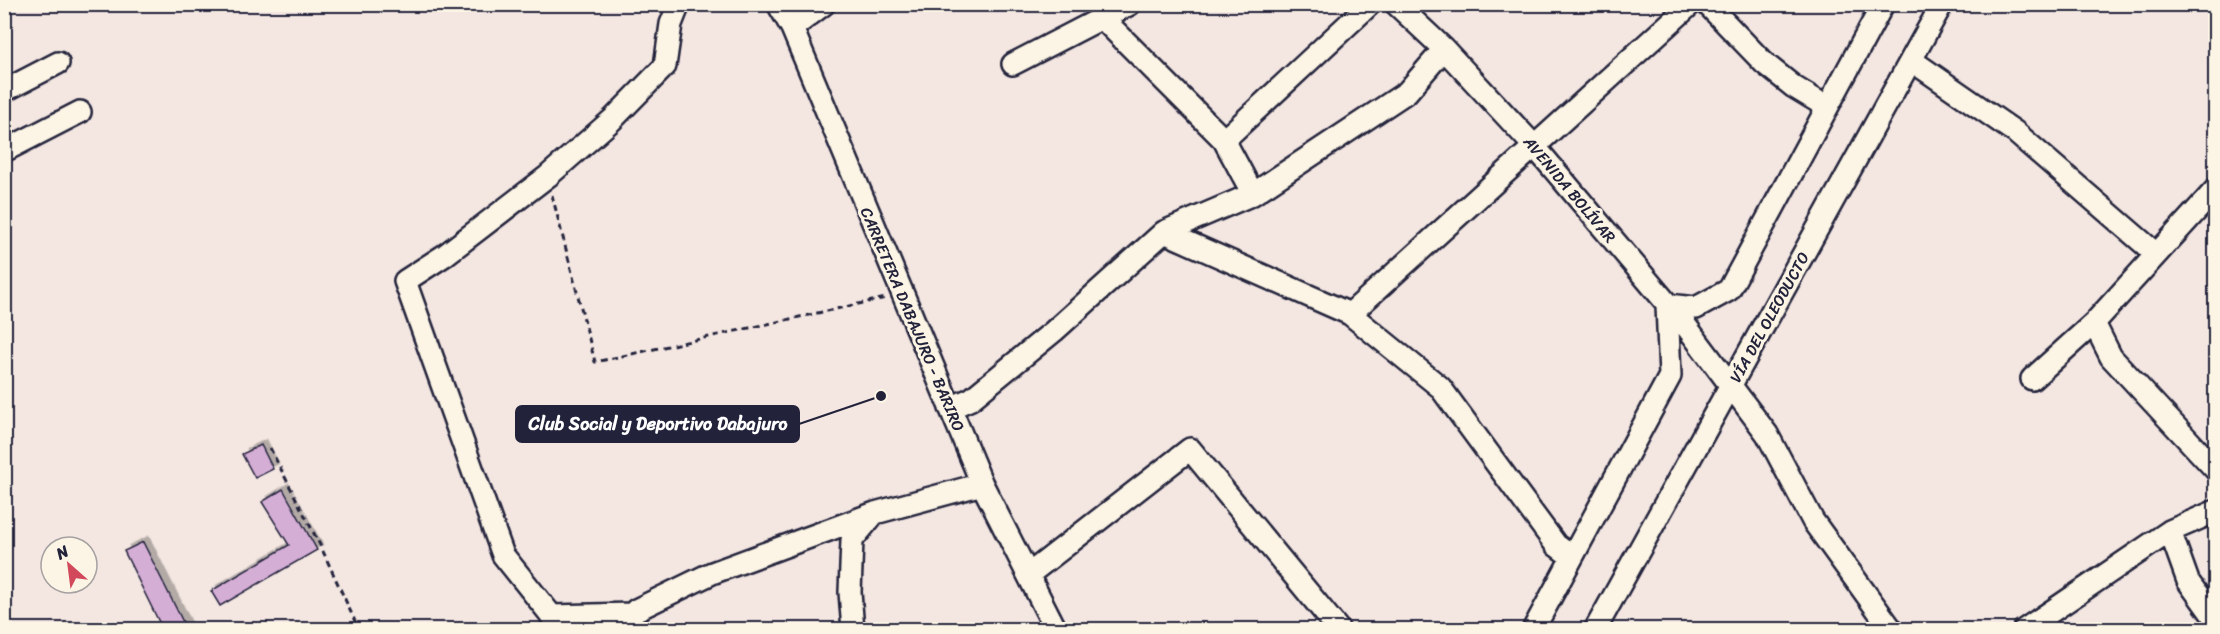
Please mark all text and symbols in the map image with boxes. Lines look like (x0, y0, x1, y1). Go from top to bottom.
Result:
street label: AVENIDA BOLÍVAR (1515, 128, 1624, 250)
street label: CARRETERA DABAJURO - BARIRO (852, 202, 973, 436)
street label: VÍA DEL OLEODUCTO (1721, 246, 1818, 388)
callout: Club Social y Deportivo Dabajuro (516, 406, 799, 442)
text: Club Social y Deportivo Dabajuro (528, 408, 788, 440)
north arrow (39, 535, 99, 595)
text: N (50, 536, 75, 568)

